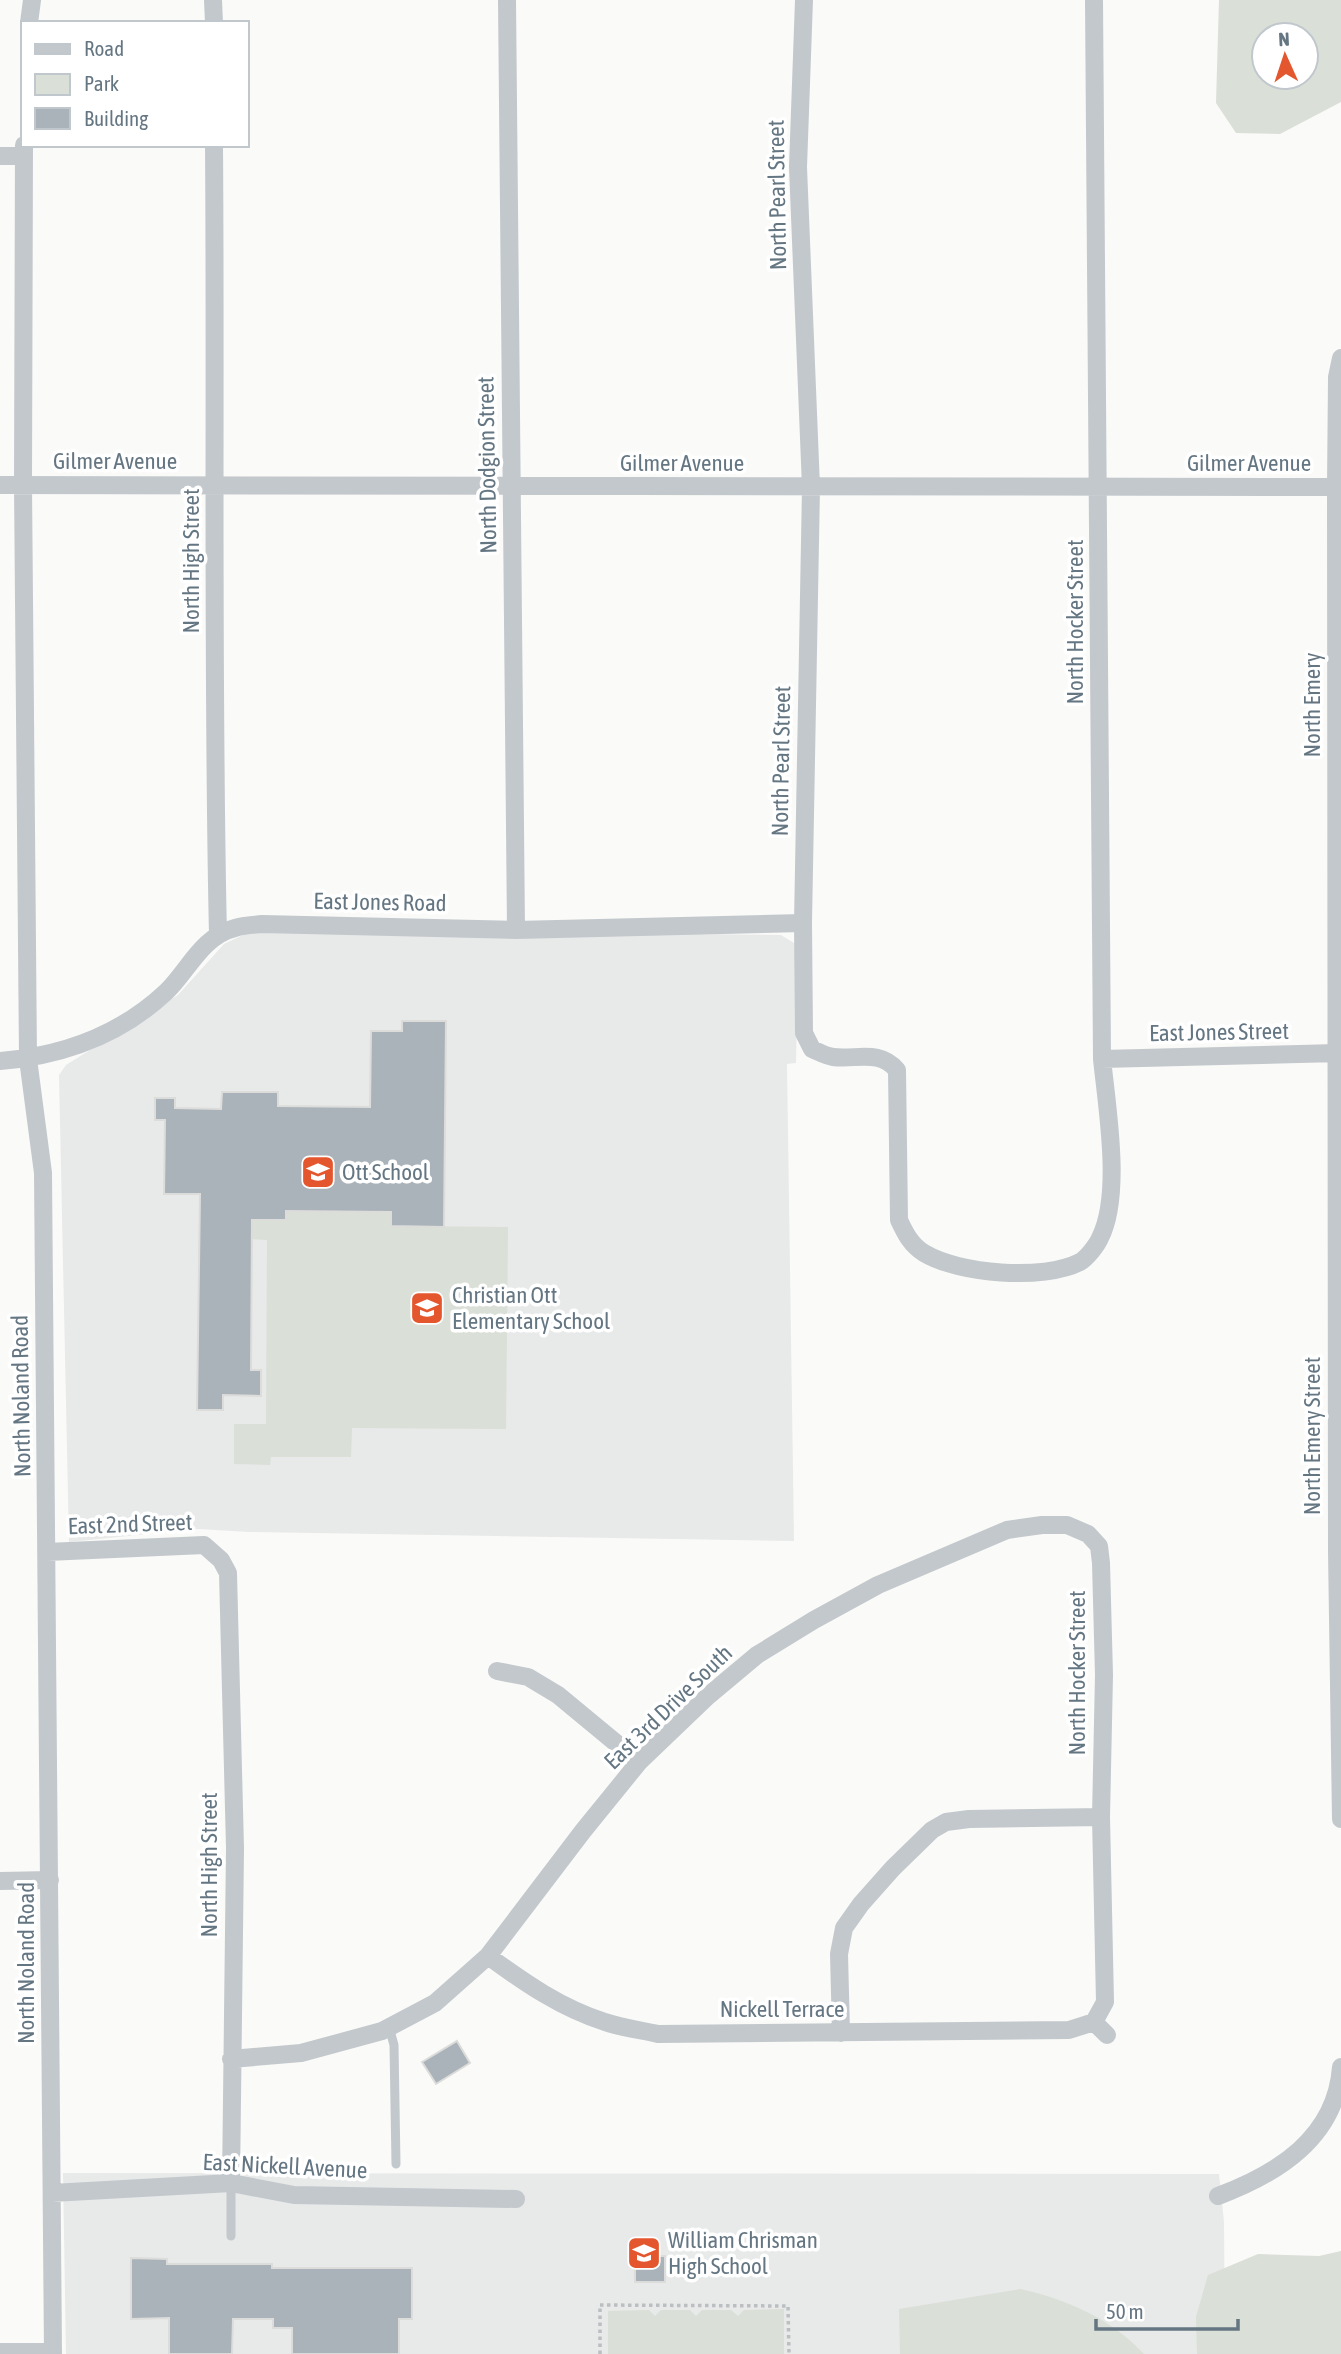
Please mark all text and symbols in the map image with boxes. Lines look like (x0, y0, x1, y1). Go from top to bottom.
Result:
legend (21, 21, 248, 147)
north arrow (1250, 21, 1320, 91)
text: N (1278, 28, 1290, 50)
text: Road (84, 36, 124, 60)
text: Park (84, 71, 119, 95)
text: Building (84, 106, 148, 130)
street label: North Pearl Street (763, 120, 791, 270)
street label: North Dodgion Street (472, 376, 502, 554)
street label: Gilmer Avenue (53, 448, 177, 474)
street label: Gilmer Avenue (620, 450, 744, 476)
street label: Gilmer Avenue (1187, 450, 1311, 476)
street label: North High Street (178, 488, 204, 634)
street label: North Hocker Street (1062, 539, 1088, 705)
street label: North Emery (1299, 653, 1325, 757)
street label: North Pearl Street (767, 686, 795, 836)
street label: East Jones Road (313, 888, 447, 916)
street label: East Jones Street (1149, 1018, 1289, 1046)
school or university icon: Ott School (299, 1153, 337, 1191)
place label: Ott School (342, 1159, 429, 1185)
place label: Christian Ott Elementary School (452, 1282, 610, 1334)
school or university icon: Christian Ott Elementary School (408, 1289, 446, 1327)
street label: North Noland Road (7, 1315, 35, 1477)
street label: North Emery Street (1299, 1357, 1325, 1515)
street label: East 2nd Street (67, 1509, 193, 1539)
street label: North Hocker Street (1064, 1590, 1090, 1756)
street label: East 3rd Drive South (599, 1640, 737, 1774)
street label: North High Street (196, 1792, 222, 1938)
street label: North Noland Road (13, 1882, 39, 2044)
street label: Nickell Terrace (720, 1996, 844, 2022)
street label: East Nickell Avenue (202, 2149, 368, 2183)
place label: William Chrisman High School (668, 2227, 818, 2279)
school or university icon: William Chrisman High School (625, 2234, 663, 2272)
scale bar (1096, 2288, 1238, 2332)
text: 50 m (1106, 2299, 1144, 2323)

